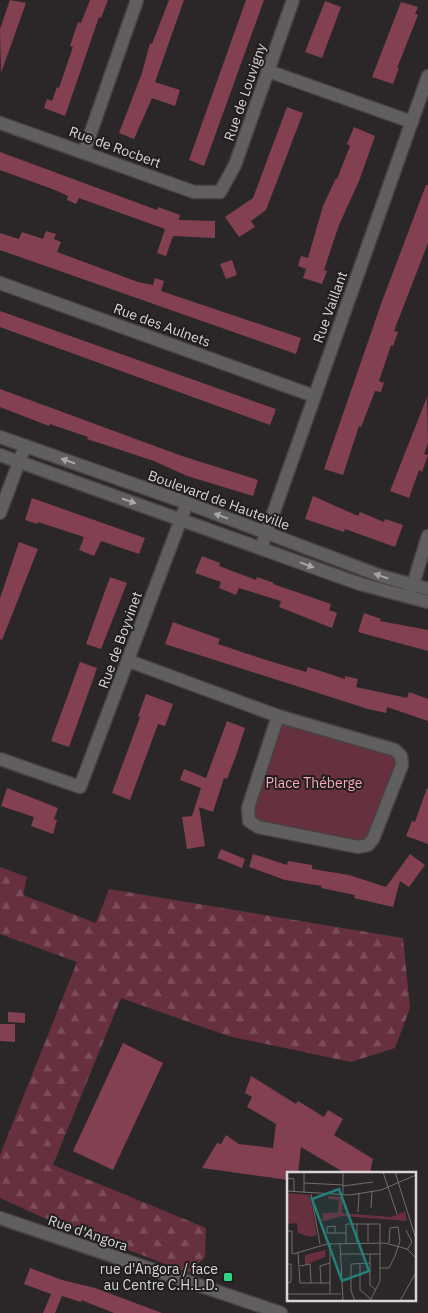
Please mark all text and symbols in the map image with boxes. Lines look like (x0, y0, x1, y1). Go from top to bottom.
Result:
street label: Rue de Louvigny (220, 41, 270, 143)
street label: Rue de Rocbert (67, 122, 164, 172)
street label: Rue Vaillant (309, 269, 351, 345)
street label: Rue des Aulnets (111, 299, 213, 351)
one-way arrow (60, 457, 75, 465)
street label: Boulevard de Hauteville (146, 466, 293, 534)
one-way arrow (121, 498, 136, 505)
one-way arrow (213, 512, 228, 520)
one-way arrow (300, 561, 315, 569)
one-way arrow (373, 571, 388, 579)
street label: Rue de Boyvinet (94, 589, 146, 691)
park label: Place Théberge (266, 774, 363, 792)
inset map (287, 1172, 416, 1300)
street label: Rue d'Angora (46, 1211, 131, 1255)
place label: rue d'Angora / face au Centre C.H.L.D. (100, 1260, 218, 1294)
marker: rue d'Angora / face au Centre C.H.L.D. (222, 1271, 234, 1283)

